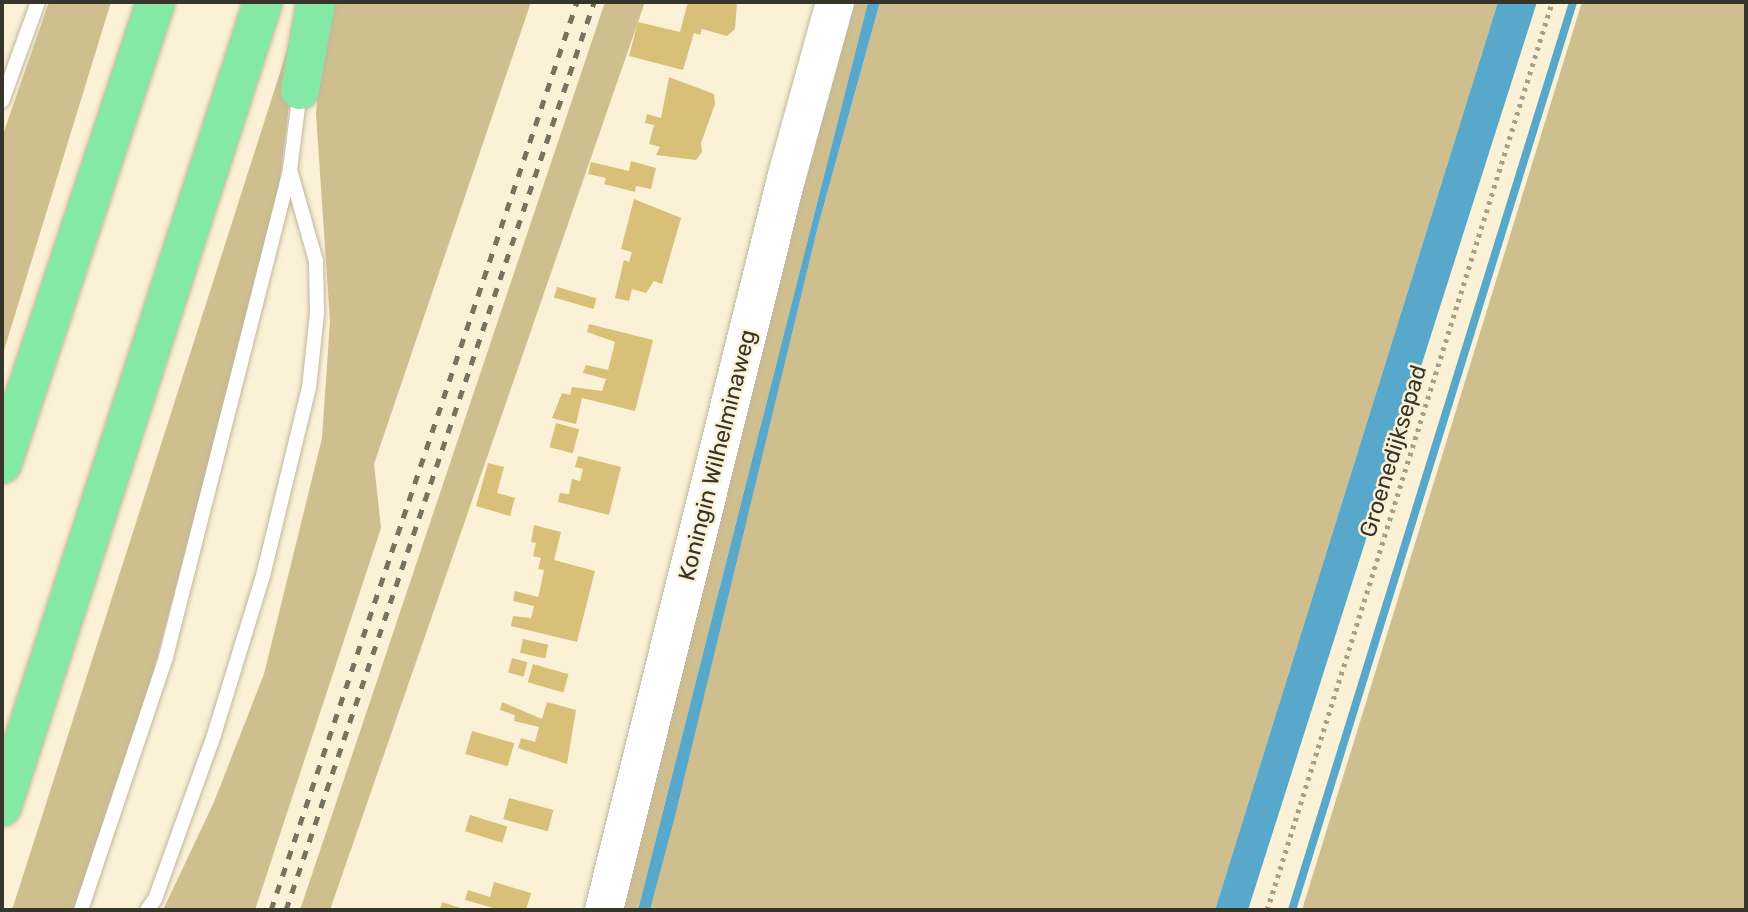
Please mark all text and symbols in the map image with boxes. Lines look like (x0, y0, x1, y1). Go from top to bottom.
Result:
street label: Koningin Wilhelminaweg (672, 326, 762, 584)
street label: Groenedijksepad (1354, 362, 1432, 540)

